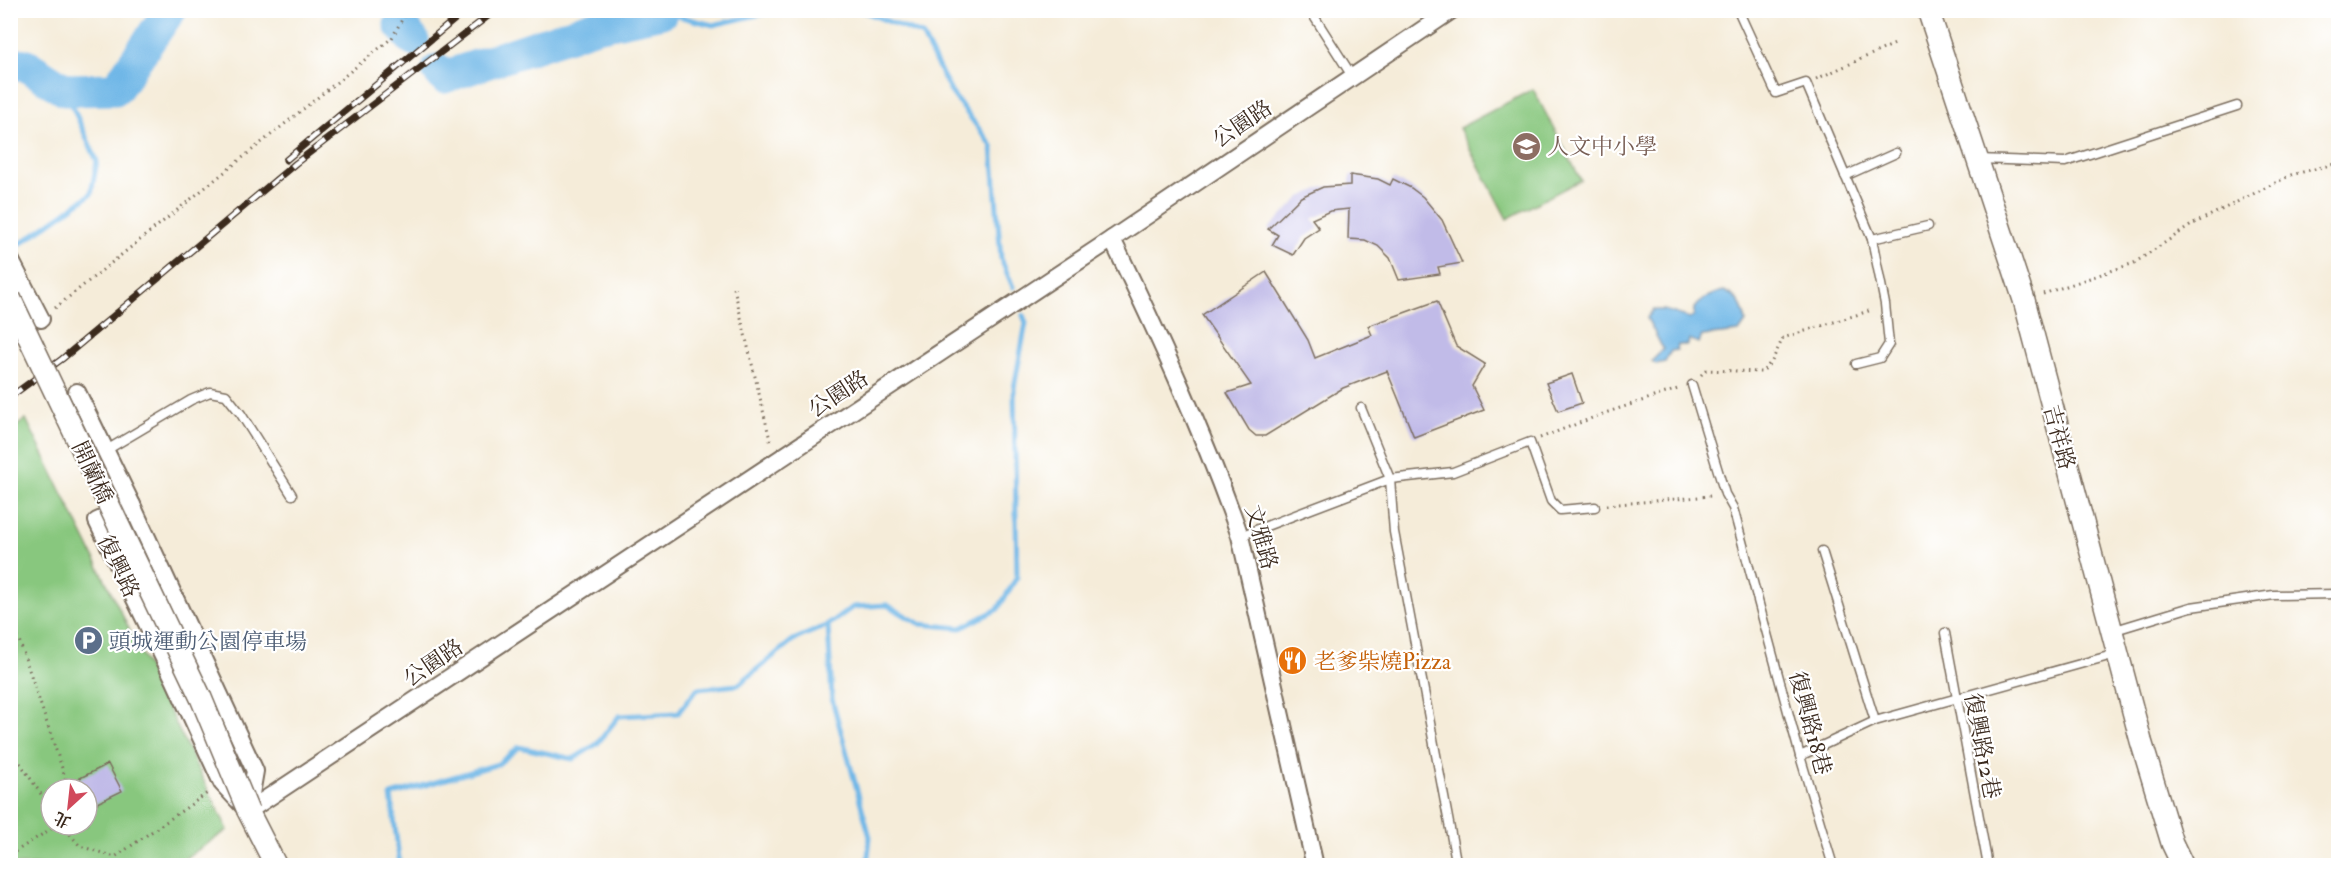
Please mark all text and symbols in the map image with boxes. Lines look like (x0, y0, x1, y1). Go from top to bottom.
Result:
street label: 公園路 (1207, 94, 1278, 154)
school or university icon: 人文中小學 (1510, 130, 1542, 162)
place label: 人文中小學 (1547, 133, 1657, 161)
street label: 公園路 (803, 364, 874, 424)
street label: 吉祥路 (2037, 402, 2081, 473)
street label: 開蘭橋 (65, 437, 119, 508)
street label: 文雅路 (1238, 502, 1284, 573)
street label: 復興路 (91, 531, 145, 602)
parking icon: 頭城運動公園停車場 (72, 625, 104, 657)
place label: 頭城運動公園停車場 (109, 628, 307, 656)
street label: 公園路 (398, 633, 469, 693)
restaurant icon: 老爹柴燒Pizza (1277, 645, 1309, 677)
place label: 老爹柴燒Pizza (1314, 648, 1452, 676)
street label: 復興路18巷 (1783, 668, 1837, 778)
street label: 復興路12巷 (1958, 691, 2006, 801)
north arrow (39, 777, 99, 837)
text: 北 (51, 807, 74, 832)

